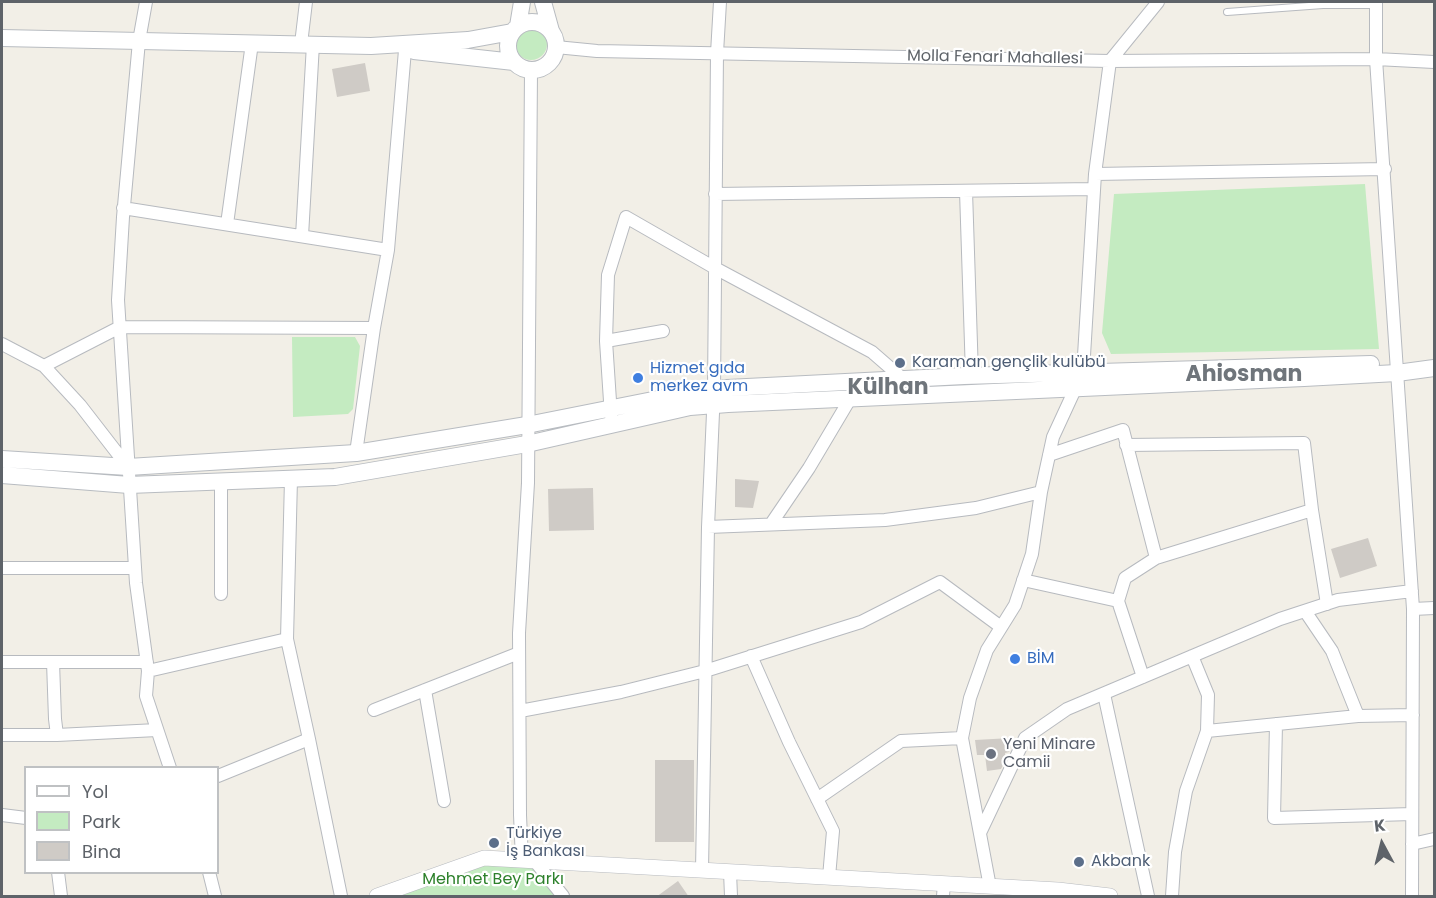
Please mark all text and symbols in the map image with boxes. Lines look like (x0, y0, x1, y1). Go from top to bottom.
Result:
street label: Molla Fenari Mahallesi (907, 47, 1083, 69)
place label: Karaman gençlik kulübü (912, 353, 1106, 373)
marker: Karaman gençlik kulübü (893, 356, 907, 370)
place label: Hizmet gıda merkez avm (650, 359, 748, 397)
district label: Ahiosman (1186, 362, 1302, 388)
marker: Hizmet gıda merkez avm (631, 371, 645, 385)
district label: Külhan (847, 375, 929, 401)
place label: BİM (1027, 649, 1055, 669)
marker: BİM (1008, 652, 1022, 666)
place label: Yeni Minare Camii (1003, 735, 1095, 773)
marker: Yeni Minare Camii (984, 747, 998, 761)
legend (24, 766, 219, 874)
text: Yol (82, 779, 108, 804)
text: Park (82, 809, 121, 834)
north arrow (1352, 814, 1412, 874)
text: K (1373, 814, 1387, 838)
place label: Türkiye İş Bankası (506, 824, 585, 862)
marker: Türkiye İş Bankası (487, 836, 501, 850)
text: Bina (82, 839, 121, 864)
place label: Akbank (1091, 852, 1150, 872)
marker: Akbank (1072, 855, 1086, 869)
park label: Mehmet Bey Parkı (422, 870, 564, 890)

